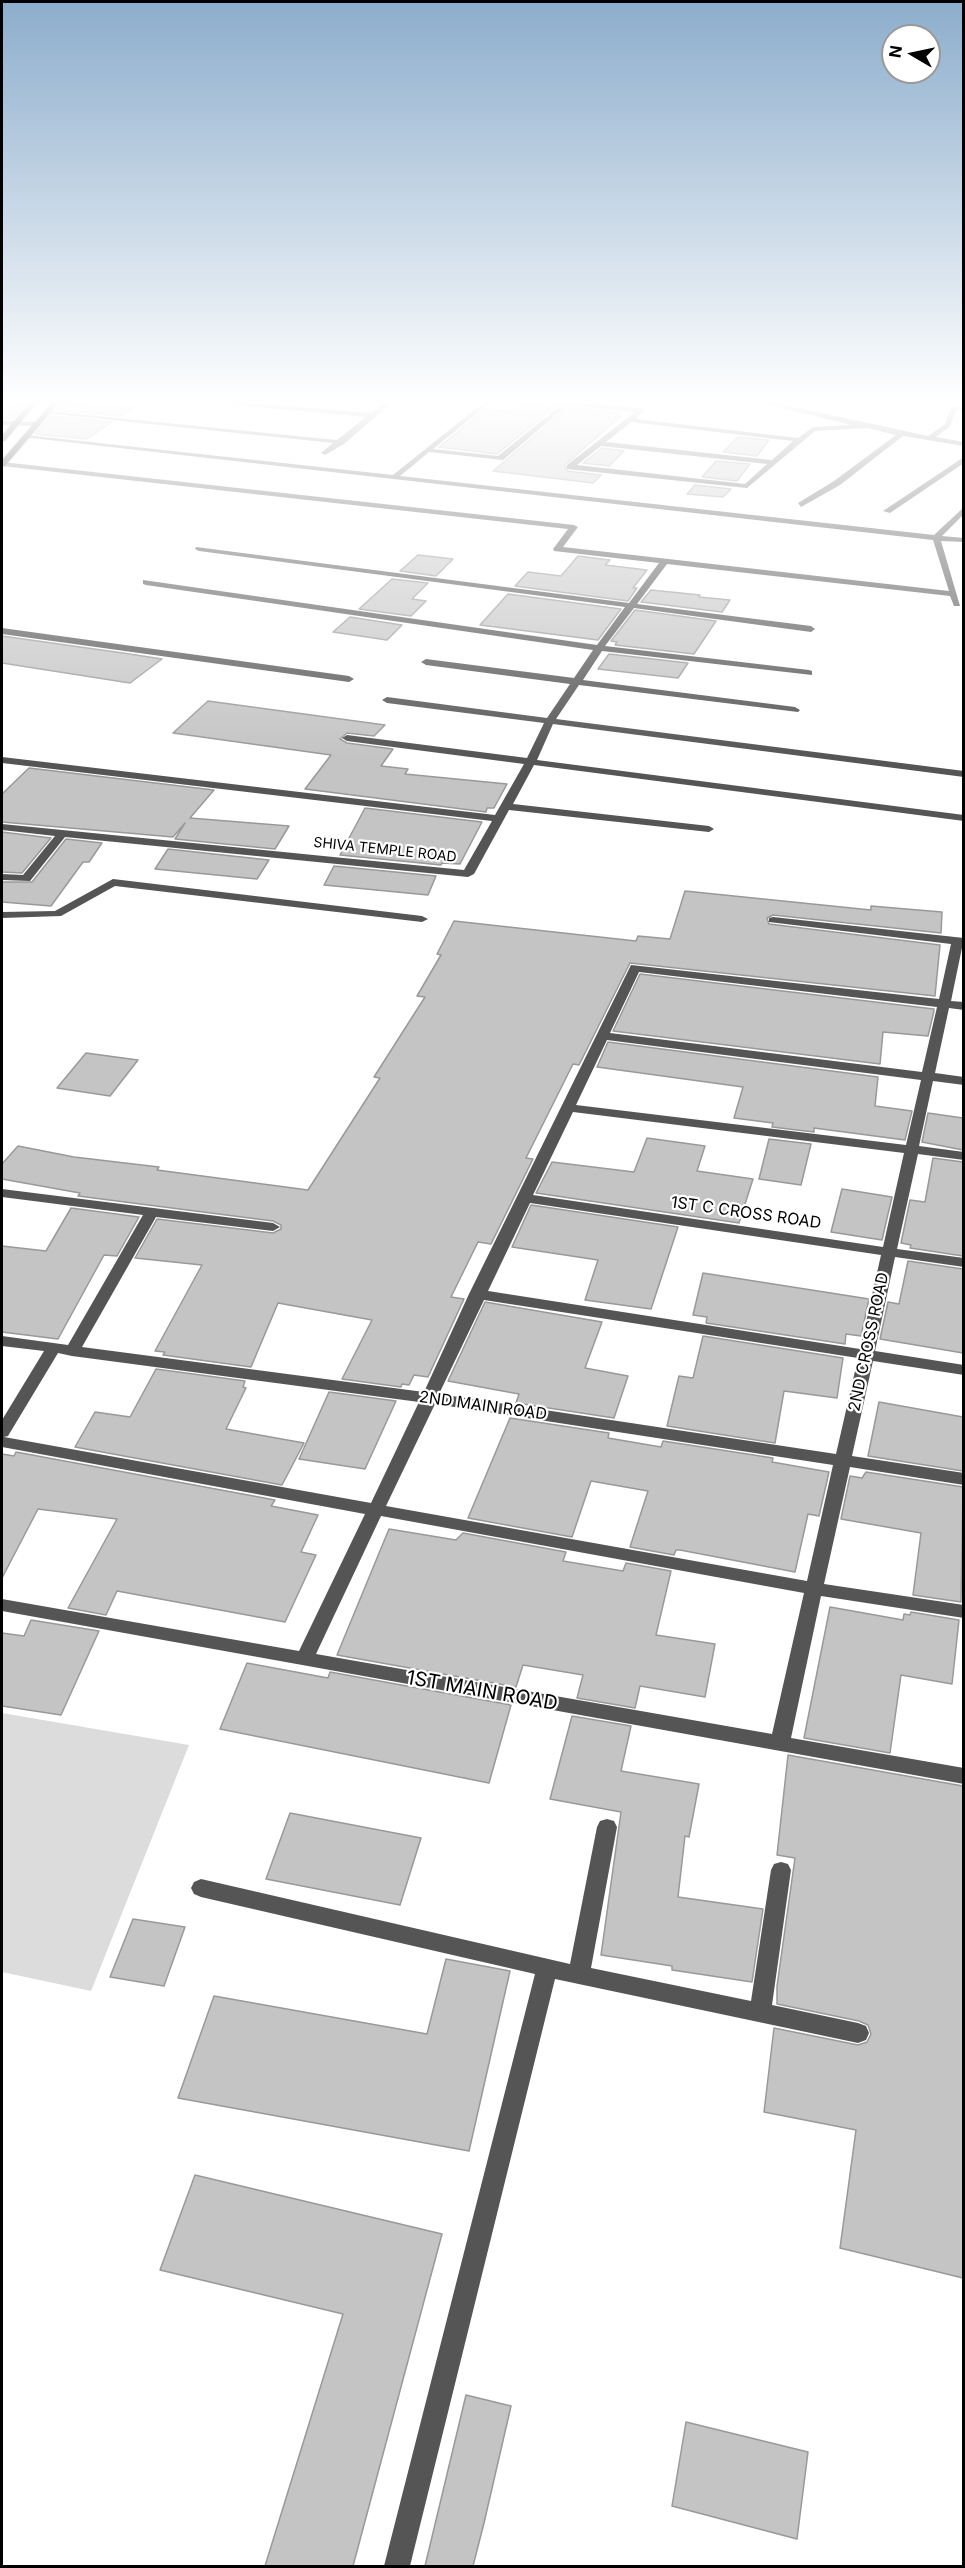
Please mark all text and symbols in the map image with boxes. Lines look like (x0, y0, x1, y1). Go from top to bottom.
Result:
north arrow (881, 24, 941, 84)
text: N (884, 44, 906, 59)
street label: SHIVA TEMPLE ROAD (313, 834, 457, 866)
street label: 1ST C CROSS ROAD (670, 1193, 822, 1233)
street label: 2ND CROSS ROAD (845, 1271, 893, 1413)
street label: 2ND MAIN ROAD (418, 1388, 548, 1424)
street label: 1ST MAIN ROAD (405, 1666, 559, 1716)

